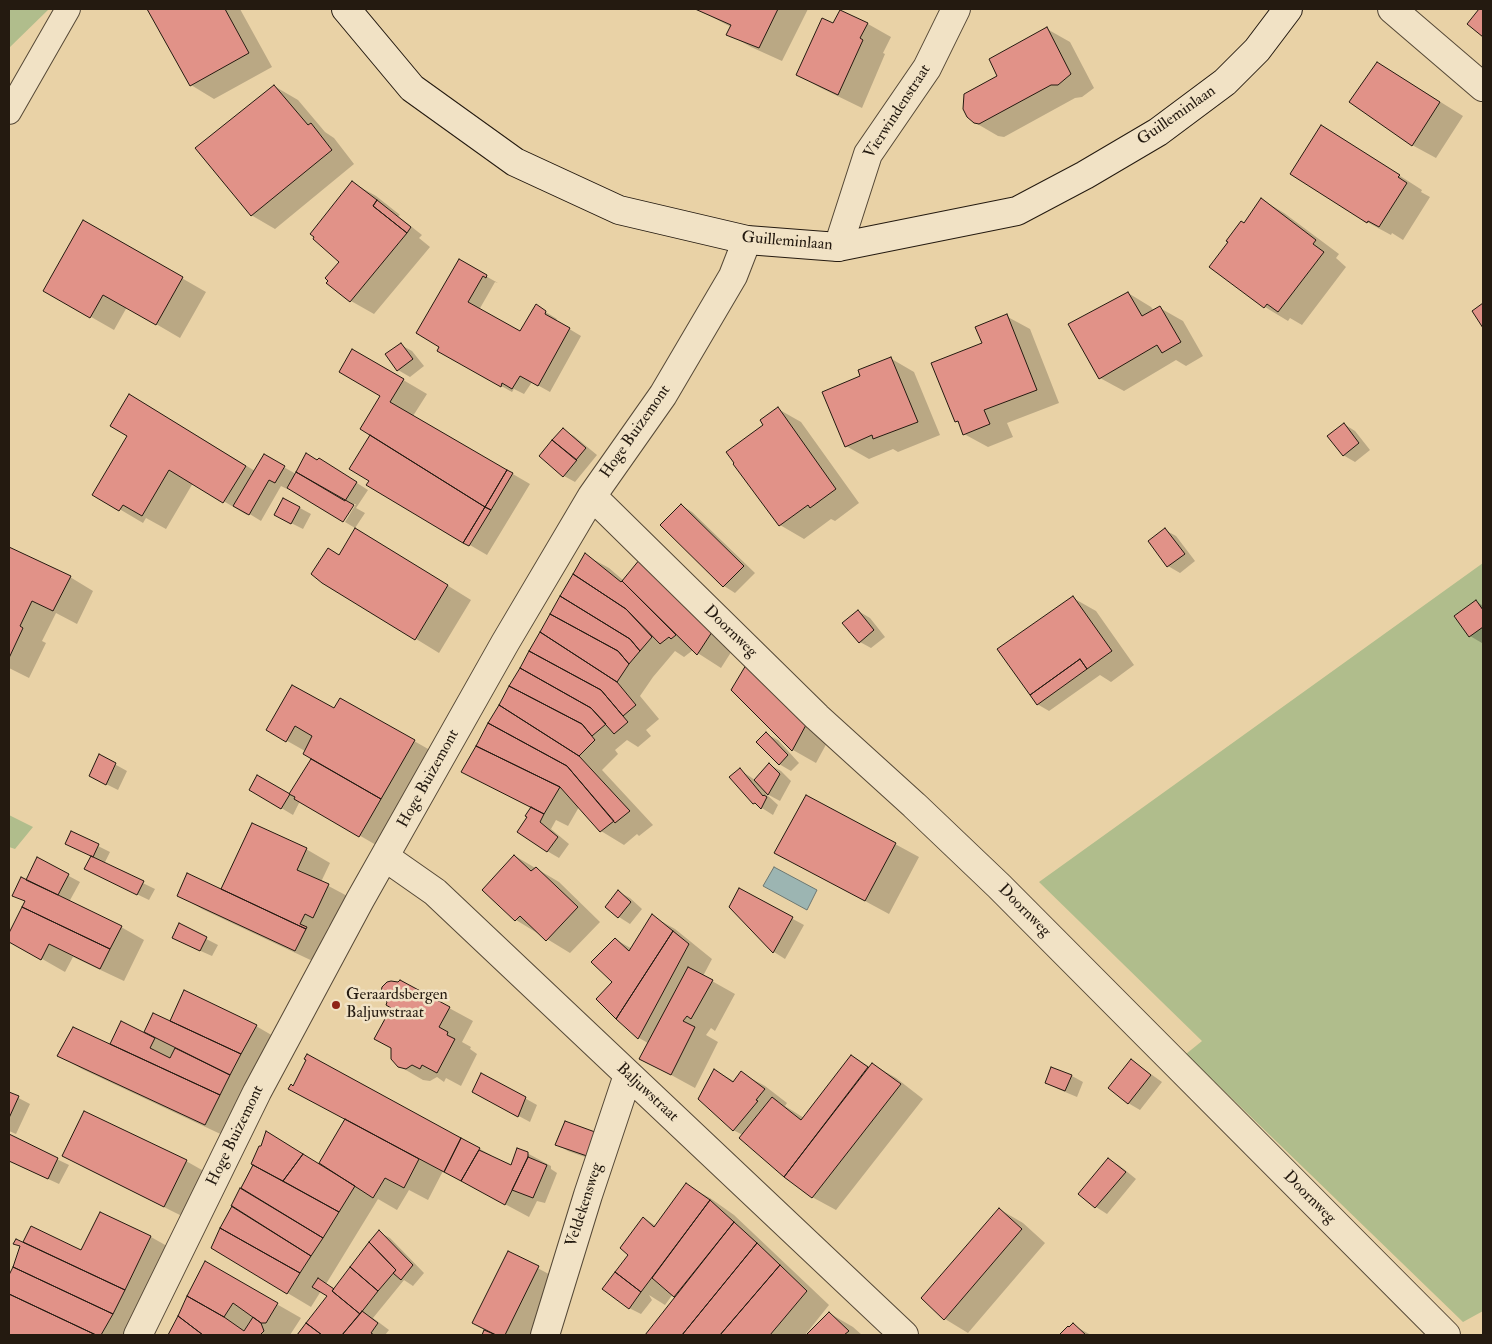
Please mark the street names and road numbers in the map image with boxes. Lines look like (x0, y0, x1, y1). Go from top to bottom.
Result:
street label: Vierwindenstraat (860, 61, 936, 163)
street label: Guilleminlaan (1134, 82, 1220, 150)
street label: Guilleminlaan (741, 228, 833, 256)
street label: Hoge Buizemont (597, 382, 675, 482)
street label: Doornweg (699, 602, 761, 662)
street label: Hoge Buizemont (394, 727, 464, 831)
street label: Doornweg (994, 881, 1054, 941)
street label: Baljuwstraat (612, 1059, 682, 1127)
street label: Hoge Buizemont (203, 1083, 269, 1189)
street label: Veldekensweg (562, 1160, 608, 1250)
street label: Doornweg (1279, 1168, 1339, 1228)

